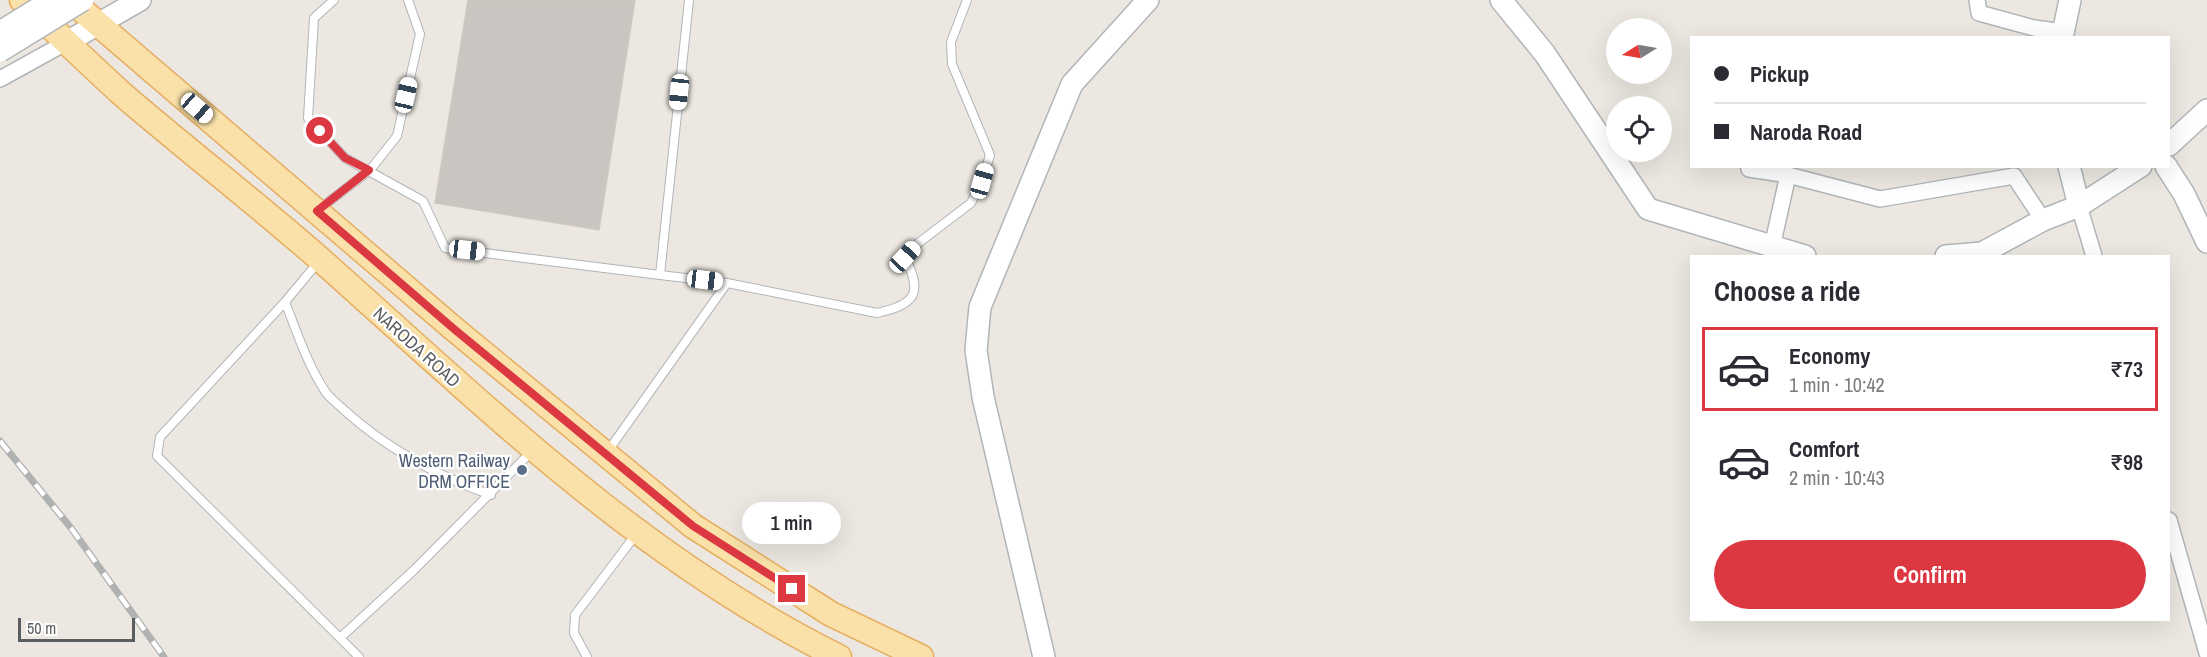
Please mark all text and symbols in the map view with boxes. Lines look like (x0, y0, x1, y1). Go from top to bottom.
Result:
north arrow (1606, 18, 1672, 84)
map controls (1606, 18, 1672, 162)
text: Pickup (1750, 59, 1809, 89)
car (668, 73, 690, 111)
car (393, 75, 419, 115)
car (178, 89, 216, 127)
button: locate (1606, 96, 1672, 162)
route start (306, 117, 333, 144)
text: Naroda Road (1750, 117, 1862, 147)
car (968, 161, 996, 201)
car (886, 238, 924, 276)
car (448, 239, 486, 261)
car (686, 269, 724, 291)
text: Choose a ride (1714, 273, 1860, 309)
street label: NARODA ROAD (368, 301, 466, 393)
text: Economy (1789, 341, 1870, 371)
icon: car (1717, 342, 1771, 396)
text: ₹73 (2110, 354, 2143, 384)
text: 1 min · 10:42 (1789, 371, 1885, 398)
text: Comfort (1789, 434, 1859, 464)
icon: car (1717, 435, 1771, 489)
text: ₹98 (2110, 447, 2143, 477)
place label: Western Railway DRM OFFICE (399, 448, 511, 494)
marker: Western Railway DRM OFFICE (515, 463, 529, 477)
text: 2 min · 10:43 (1789, 464, 1885, 491)
callout: 1 min (742, 502, 842, 544)
text: 1 min (770, 509, 813, 536)
button: Confirm (1714, 540, 2146, 609)
route end (778, 575, 805, 602)
scale bar (18, 615, 135, 642)
text: 50 m (27, 617, 56, 639)

